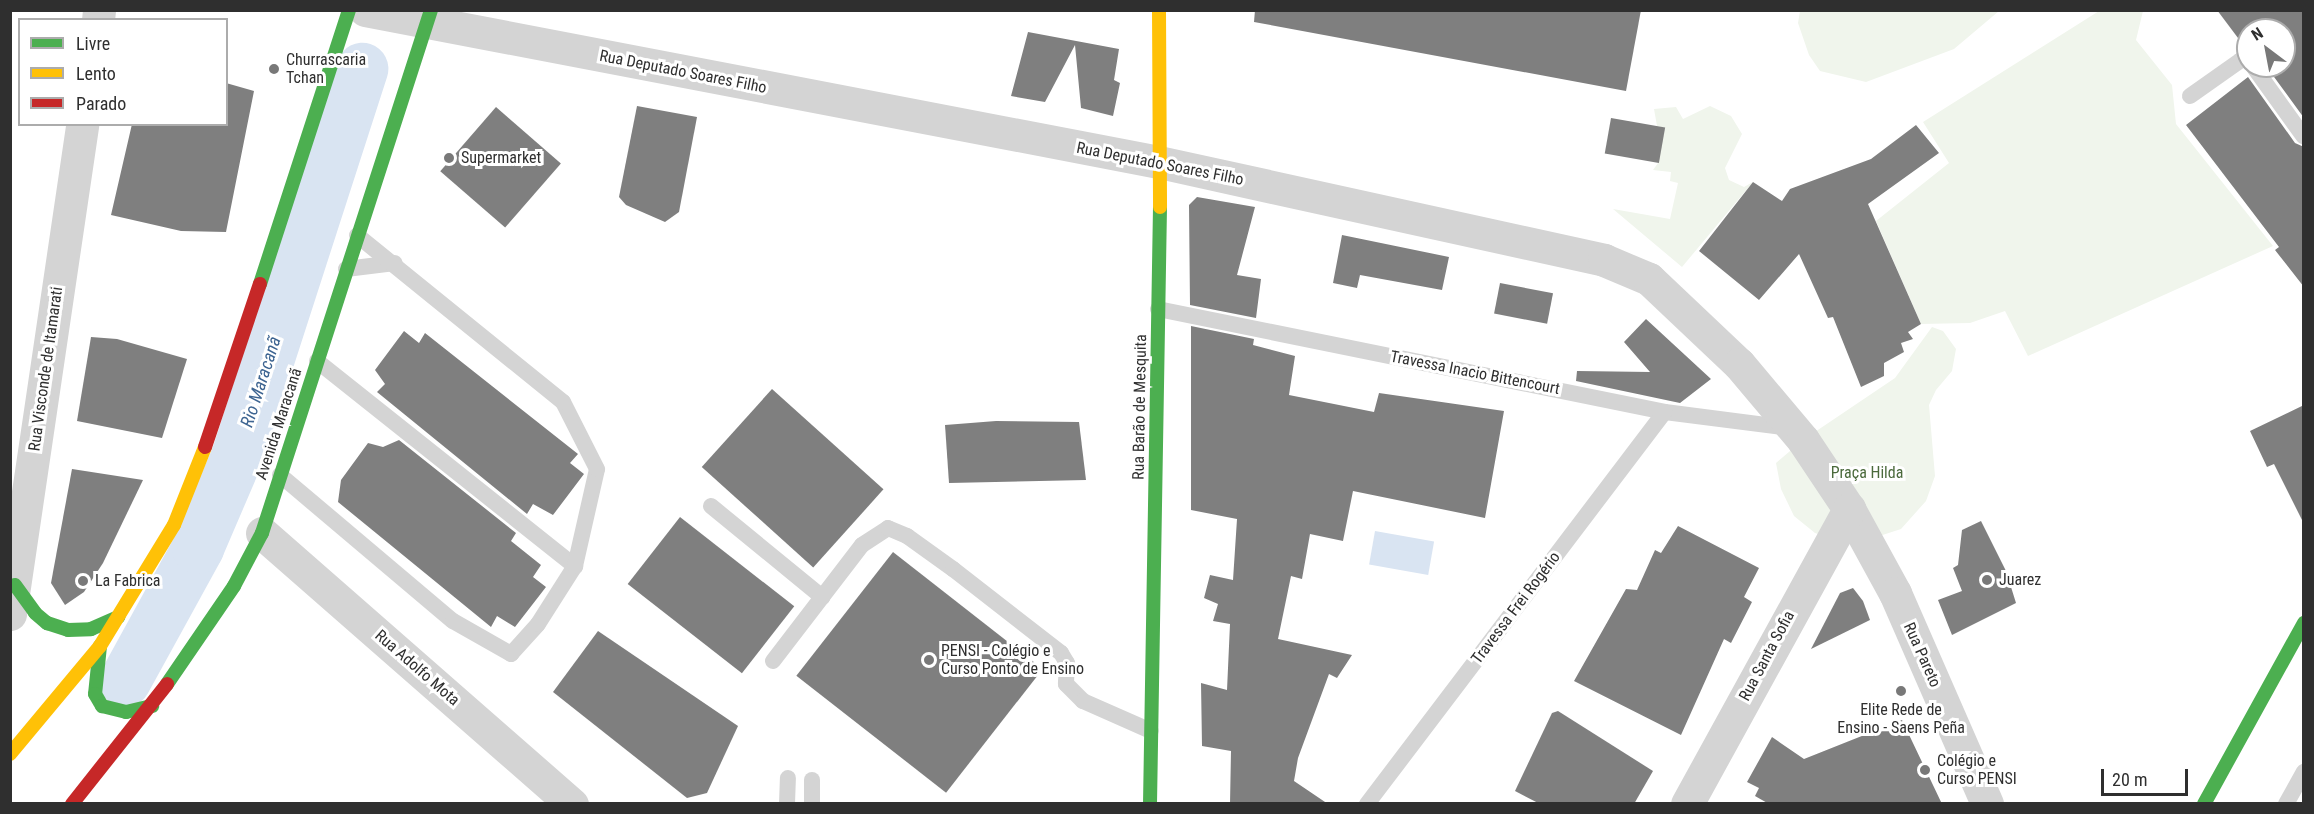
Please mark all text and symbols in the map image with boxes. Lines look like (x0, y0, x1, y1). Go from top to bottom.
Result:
legend (18, 18, 228, 126)
north arrow (2236, 18, 2296, 78)
text: N (2248, 23, 2266, 45)
text: Livre (76, 33, 110, 54)
street label: Rua Deputado Soares Filho (598, 46, 768, 98)
place label: Churrascaria Tchan (286, 50, 366, 88)
marker: Churrascaria Tchan (267, 62, 281, 76)
text: Lento (76, 63, 116, 84)
text: Parado (76, 93, 126, 114)
street label: Rua Deputado Soares Filho (1075, 138, 1245, 190)
place label: Supermarket (461, 148, 541, 168)
marker: Supermarket (442, 151, 456, 165)
street label: Rua Visconde de Itamarati (25, 286, 67, 452)
water label: Rio Maracanã (236, 334, 286, 430)
street label: Rua Barão de Mesquita (1129, 334, 1151, 480)
street label: Travessa Inacio Bittencourt (1389, 347, 1561, 399)
street label: Avenida Maracanã (252, 366, 306, 482)
park label: Praça Hilda (1831, 463, 1903, 483)
street label: Travessa Frei Rogério (1468, 548, 1564, 668)
place label: Juarez (1999, 570, 2041, 590)
place label: La Fabrica (95, 571, 161, 591)
marker: Juarez (1980, 573, 1994, 587)
marker: La Fabrica (76, 574, 90, 588)
street label: Rua Santa Sofia (1735, 608, 1799, 704)
street label: Rua Pareto (1899, 620, 1945, 690)
street label: Rua Adolfo Mota (371, 626, 463, 710)
place label: PENSI - Colégio e Curso Ponto de Ensino (941, 641, 1084, 679)
marker: PENSI - Colégio e Curso Ponto de Ensino (922, 653, 936, 667)
marker: Elite Rede de Ensino - Saens Peña (1894, 684, 1908, 698)
place label: Elite Rede de Ensino - Saens Peña (1837, 700, 1965, 738)
place label: Colégio e Curso PENSI (1937, 751, 2017, 789)
scale bar (2104, 757, 2191, 795)
marker: Colégio e Curso PENSI (1918, 763, 1932, 777)
text: 20 m (2112, 769, 2147, 790)

